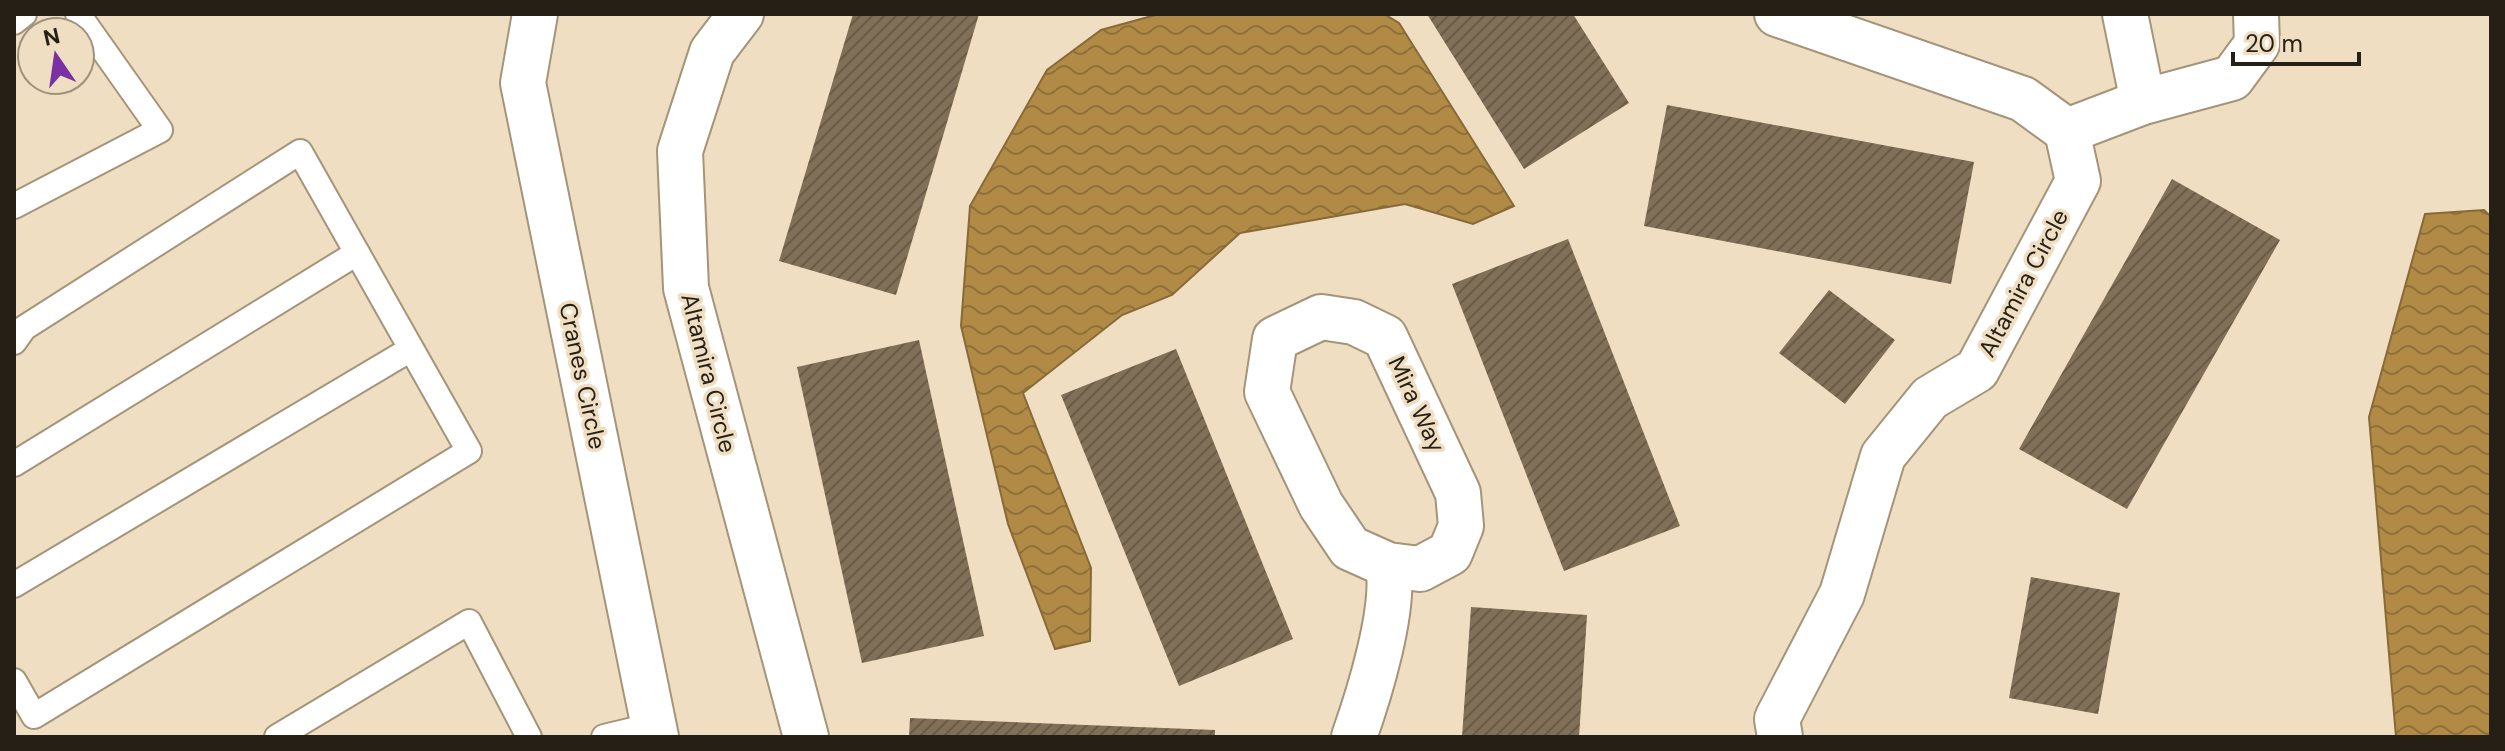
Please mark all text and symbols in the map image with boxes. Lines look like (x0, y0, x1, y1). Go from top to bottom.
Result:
north arrow (16, 16, 96, 96)
scale bar (2233, 16, 2359, 66)
text: N (41, 21, 63, 53)
text: 20 m (2245, 28, 2303, 59)
street label: Altamira Circle (1971, 204, 2075, 362)
street label: Altamira Circle (674, 290, 744, 456)
street label: Cranes Circle (552, 300, 614, 452)
street label: Mira Way (1381, 351, 1453, 457)

